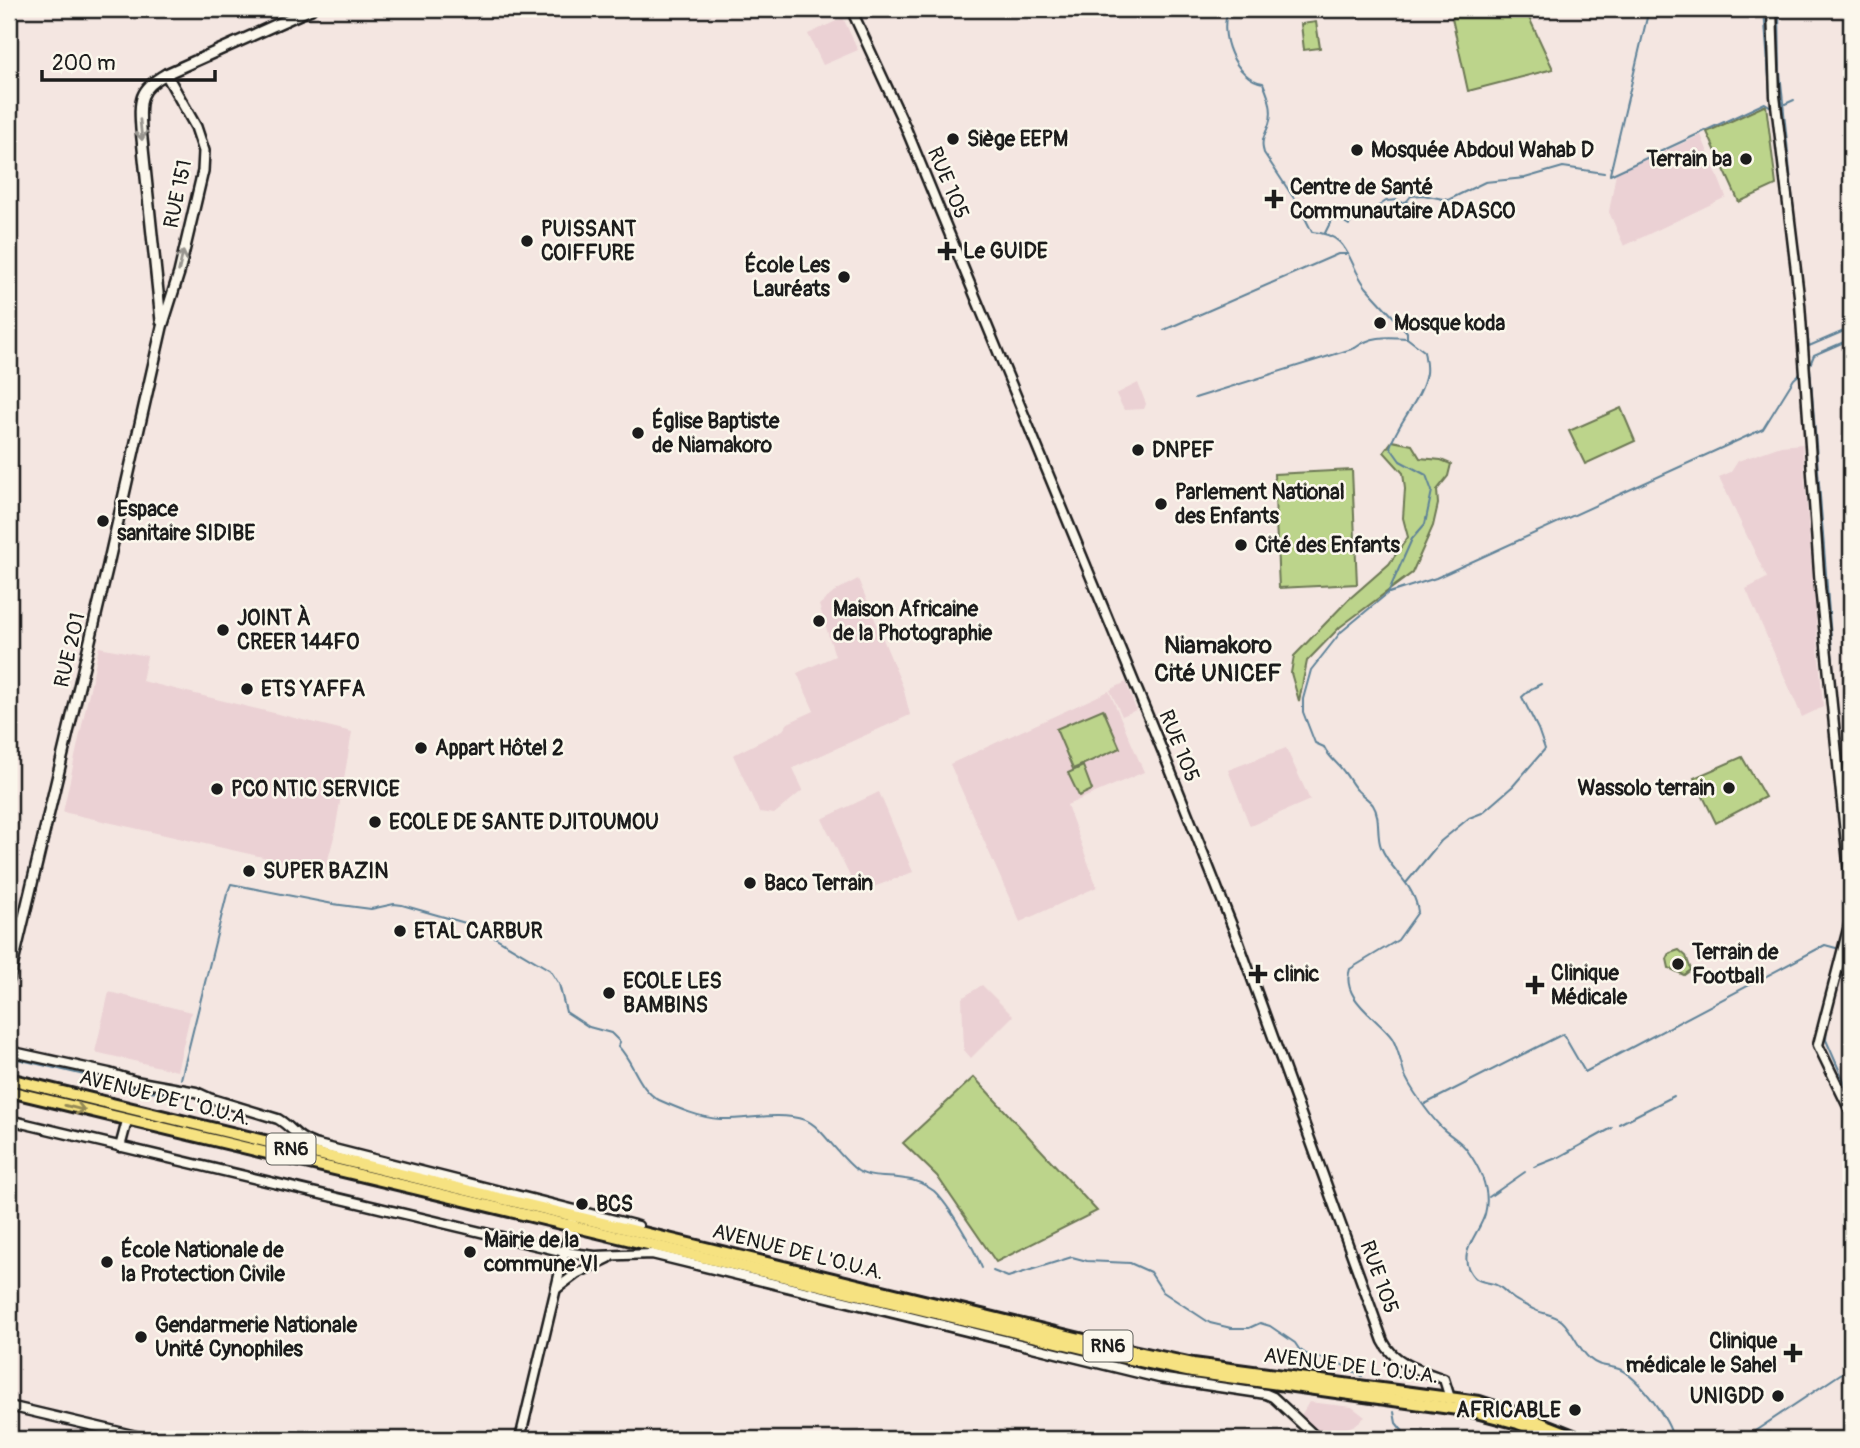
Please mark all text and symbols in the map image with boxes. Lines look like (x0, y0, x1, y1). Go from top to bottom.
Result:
scale bar (42, 38, 215, 82)
text: 200 m (52, 50, 116, 77)
one-way arrow (135, 118, 148, 141)
place label: Siège EEPM (967, 126, 1068, 153)
marker: Siège EEPM (945, 131, 961, 147)
place label: Mosquée Abdoul Wahab D (1371, 137, 1594, 164)
marker: Mosquée Abdoul Wahab D (1349, 142, 1365, 158)
street label: RUE 105 (921, 143, 975, 223)
place label: Terrain ba (1645, 146, 1732, 173)
marker: Terrain ba (1738, 151, 1754, 167)
street label: RUE 151 (158, 157, 198, 231)
place label: Centre de Santé Communautaire ADASCO (1290, 174, 1515, 225)
marker: Centre de Santé Communautaire ADASCO (1264, 189, 1284, 209)
place label: PUISSANT COIFFURE (541, 216, 637, 267)
marker: PUISSANT COIFFURE (519, 233, 535, 249)
place label: Le GUIDE (963, 238, 1048, 265)
marker: Le GUIDE (937, 241, 957, 261)
one-way arrow (175, 250, 189, 273)
place label: École Les Lauréats (745, 251, 831, 303)
marker: École Les Lauréats (836, 269, 852, 285)
place label: Mosque koda (1394, 310, 1505, 337)
marker: Mosque koda (1372, 315, 1388, 331)
place label: Église Baptiste de Niamakoro (652, 407, 780, 459)
marker: Église Baptiste de Niamakoro (630, 425, 646, 441)
place label: DNPEF (1152, 437, 1215, 464)
marker: DNPEF (1130, 442, 1146, 458)
place label: Parlement National des Enfants (1175, 479, 1345, 530)
place label: Espace sanitaire SIDIBE (117, 496, 255, 547)
marker: Parlement National des Enfants (1153, 496, 1169, 512)
marker: Espace sanitaire SIDIBE (95, 513, 111, 529)
place label: Cité des Enfants (1255, 532, 1400, 559)
marker: Cité des Enfants (1233, 537, 1249, 553)
place label: Maison Africaine de la Photographie (833, 596, 993, 647)
place label: JOINT À CREER 144FO (237, 604, 359, 656)
street label: RUE 201 (48, 610, 92, 690)
marker: Maison Africaine de la Photographie (811, 613, 827, 629)
marker: JOINT À CREER 144FO (215, 622, 231, 638)
district label: Niamakoro Cité UNICEF (1154, 631, 1282, 688)
place label: ETS YAFFA (261, 676, 365, 703)
marker: ETS YAFFA (239, 681, 255, 697)
street label: RUE 105 (1152, 706, 1206, 786)
place label: Appart Hôtel 2 (435, 735, 564, 762)
marker: Appart Hôtel 2 (413, 740, 429, 756)
place label: Wassolo terrain (1577, 775, 1715, 802)
place label: PCO NTIC SERVICE (231, 776, 400, 803)
marker: Wassolo terrain (1721, 780, 1737, 796)
marker: PCO NTIC SERVICE (209, 781, 225, 797)
place label: ECOLE DE SANTE DJITOUMOU (389, 809, 659, 836)
marker: ECOLE DE SANTE DJITOUMOU (367, 814, 383, 830)
place label: SUPER BAZIN (263, 858, 388, 885)
marker: SUPER BAZIN (241, 863, 257, 879)
place label: Baco Terrain (764, 870, 873, 897)
marker: Baco Terrain (742, 875, 758, 891)
place label: ETAL CARBUR (414, 918, 543, 945)
marker: ETAL CARBUR (392, 923, 408, 939)
place label: Terrain de Football (1691, 939, 1779, 990)
marker: Terrain de Football (1670, 956, 1686, 972)
place label: Clinique Médicale (1551, 960, 1628, 1011)
place label: clinic (1273, 961, 1320, 988)
marker: clinic (1248, 964, 1268, 984)
place label: ECOLE LES BAMBINS (623, 968, 722, 1019)
marker: Clinique Médicale (1525, 975, 1545, 995)
marker: ECOLE LES BAMBINS (601, 985, 617, 1001)
street label: AVENUE DE L'O.U.A. (77, 1064, 253, 1132)
one-way arrow (63, 1102, 86, 1115)
road number: RN6 (266, 1134, 316, 1164)
place label: BCS (596, 1191, 633, 1218)
marker: BCS (574, 1196, 590, 1212)
street label: AVENUE DE L'O.U.A. (710, 1218, 886, 1286)
place label: Mairie de la commune VI (483, 1227, 598, 1278)
place label: École Nationale de la Protection Civile (121, 1236, 286, 1288)
street label: RUE 105 (1353, 1237, 1405, 1317)
marker: Mairie de la commune VI (462, 1244, 478, 1260)
marker: École Nationale de la Protection Civile (99, 1254, 115, 1270)
place label: Gendarmerie Nationale Unité Cynophiles (155, 1312, 358, 1363)
place label: Clinique médicale le Sahel (1626, 1328, 1778, 1379)
marker: Gendarmerie Nationale Unité Cynophiles (133, 1329, 149, 1345)
road number: RN6 (1084, 1330, 1132, 1362)
street label: AVENUE DE L'O.U.A. (1262, 1342, 1440, 1390)
marker: Clinique médicale le Sahel (1783, 1343, 1803, 1363)
place label: UNIGDD (1690, 1383, 1764, 1410)
marker: UNIGDD (1770, 1388, 1786, 1404)
place label: AFRICABLE (1456, 1397, 1561, 1424)
marker: AFRICABLE (1567, 1402, 1583, 1418)

